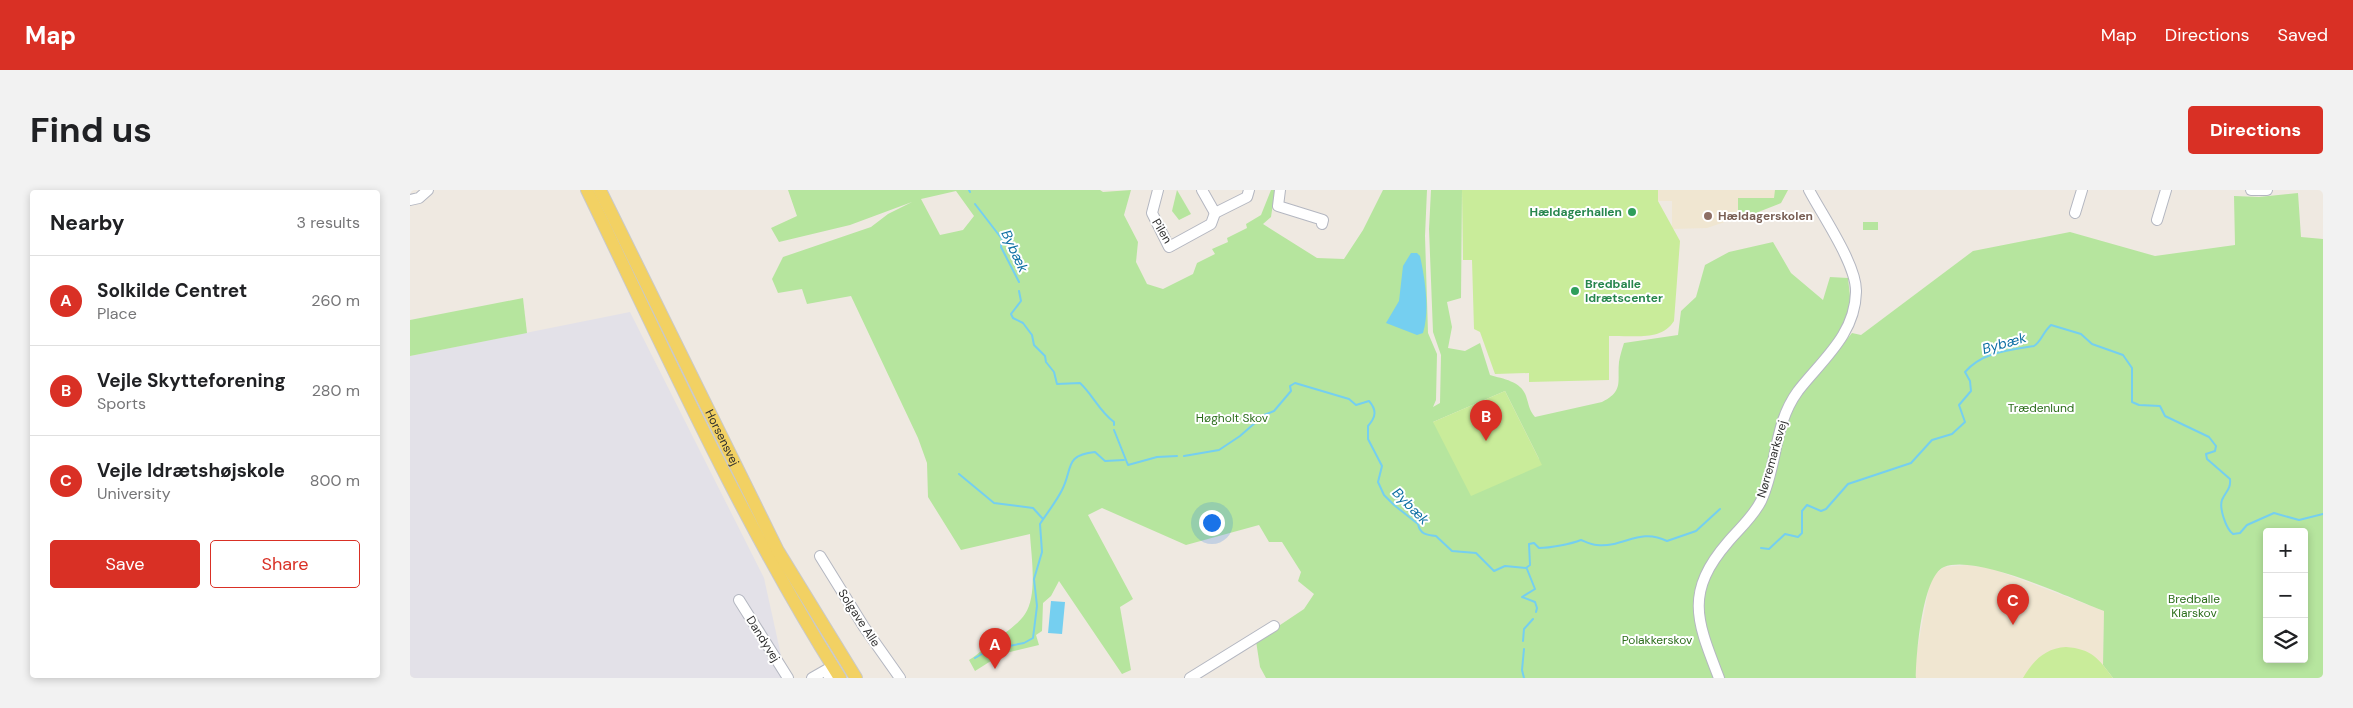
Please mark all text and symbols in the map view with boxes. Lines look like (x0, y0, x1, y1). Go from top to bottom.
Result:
text: Map (25, 20, 76, 51)
text: Map (2101, 23, 2137, 47)
text: Directions (2165, 23, 2250, 47)
text: Saved (2278, 23, 2328, 47)
button: Directions (2188, 106, 2323, 154)
text: Find us (30, 107, 152, 153)
place label: Hældagerhallen (1529, 204, 1622, 220)
marker: Hældagerhallen (1626, 206, 1638, 218)
place label: Hældagerskolen (1718, 208, 1813, 224)
text: Nearby (50, 209, 124, 237)
marker: Hældagerskolen (1702, 210, 1714, 222)
text: 3 results (297, 212, 360, 233)
street label: Pilen (1148, 216, 1176, 246)
water label: Bybæk (997, 227, 1033, 276)
place label: Bredballe Idrætscenter (1585, 276, 1663, 306)
text: Solkilde Centret (97, 278, 247, 303)
marker: Bredballe Idrætscenter (1569, 285, 1581, 297)
text: A (60, 290, 72, 311)
text: 260 m (311, 290, 360, 311)
text: Place (97, 303, 137, 324)
water label: Bybæk (1980, 328, 2029, 358)
text: Vejle Skytteforening (97, 368, 286, 393)
text: B (61, 380, 71, 401)
text: 280 m (312, 380, 360, 401)
text: Sports (97, 393, 146, 414)
pin: B (1470, 400, 1502, 441)
park label: Trædenlund (2008, 400, 2074, 416)
street label: Horsensvej (701, 407, 743, 469)
park label: Høgholt Skov (1196, 410, 1269, 426)
street label: Nørremarksvej (1753, 418, 1791, 500)
text: Vejle Idrætshøjskole (97, 458, 285, 483)
text: C (60, 470, 72, 491)
text: 800 m (310, 470, 360, 491)
text: University (97, 483, 171, 504)
water label: Bybæk (1389, 484, 1434, 529)
your location (1199, 510, 1225, 536)
map controls (2263, 528, 2308, 663)
button: + (2263, 528, 2308, 573)
button: Save (50, 540, 200, 588)
button: Share (210, 540, 360, 588)
button: − (2263, 573, 2308, 618)
pin: C (1997, 584, 2029, 625)
street label: Solgave Alle (834, 586, 884, 650)
park label: Bredballe Klarskov (2168, 591, 2220, 621)
street label: Dandyvej (743, 613, 784, 665)
button: layers (2263, 618, 2308, 663)
pin: A (979, 628, 1011, 669)
park label: Polakkerskov (1622, 632, 1693, 648)

